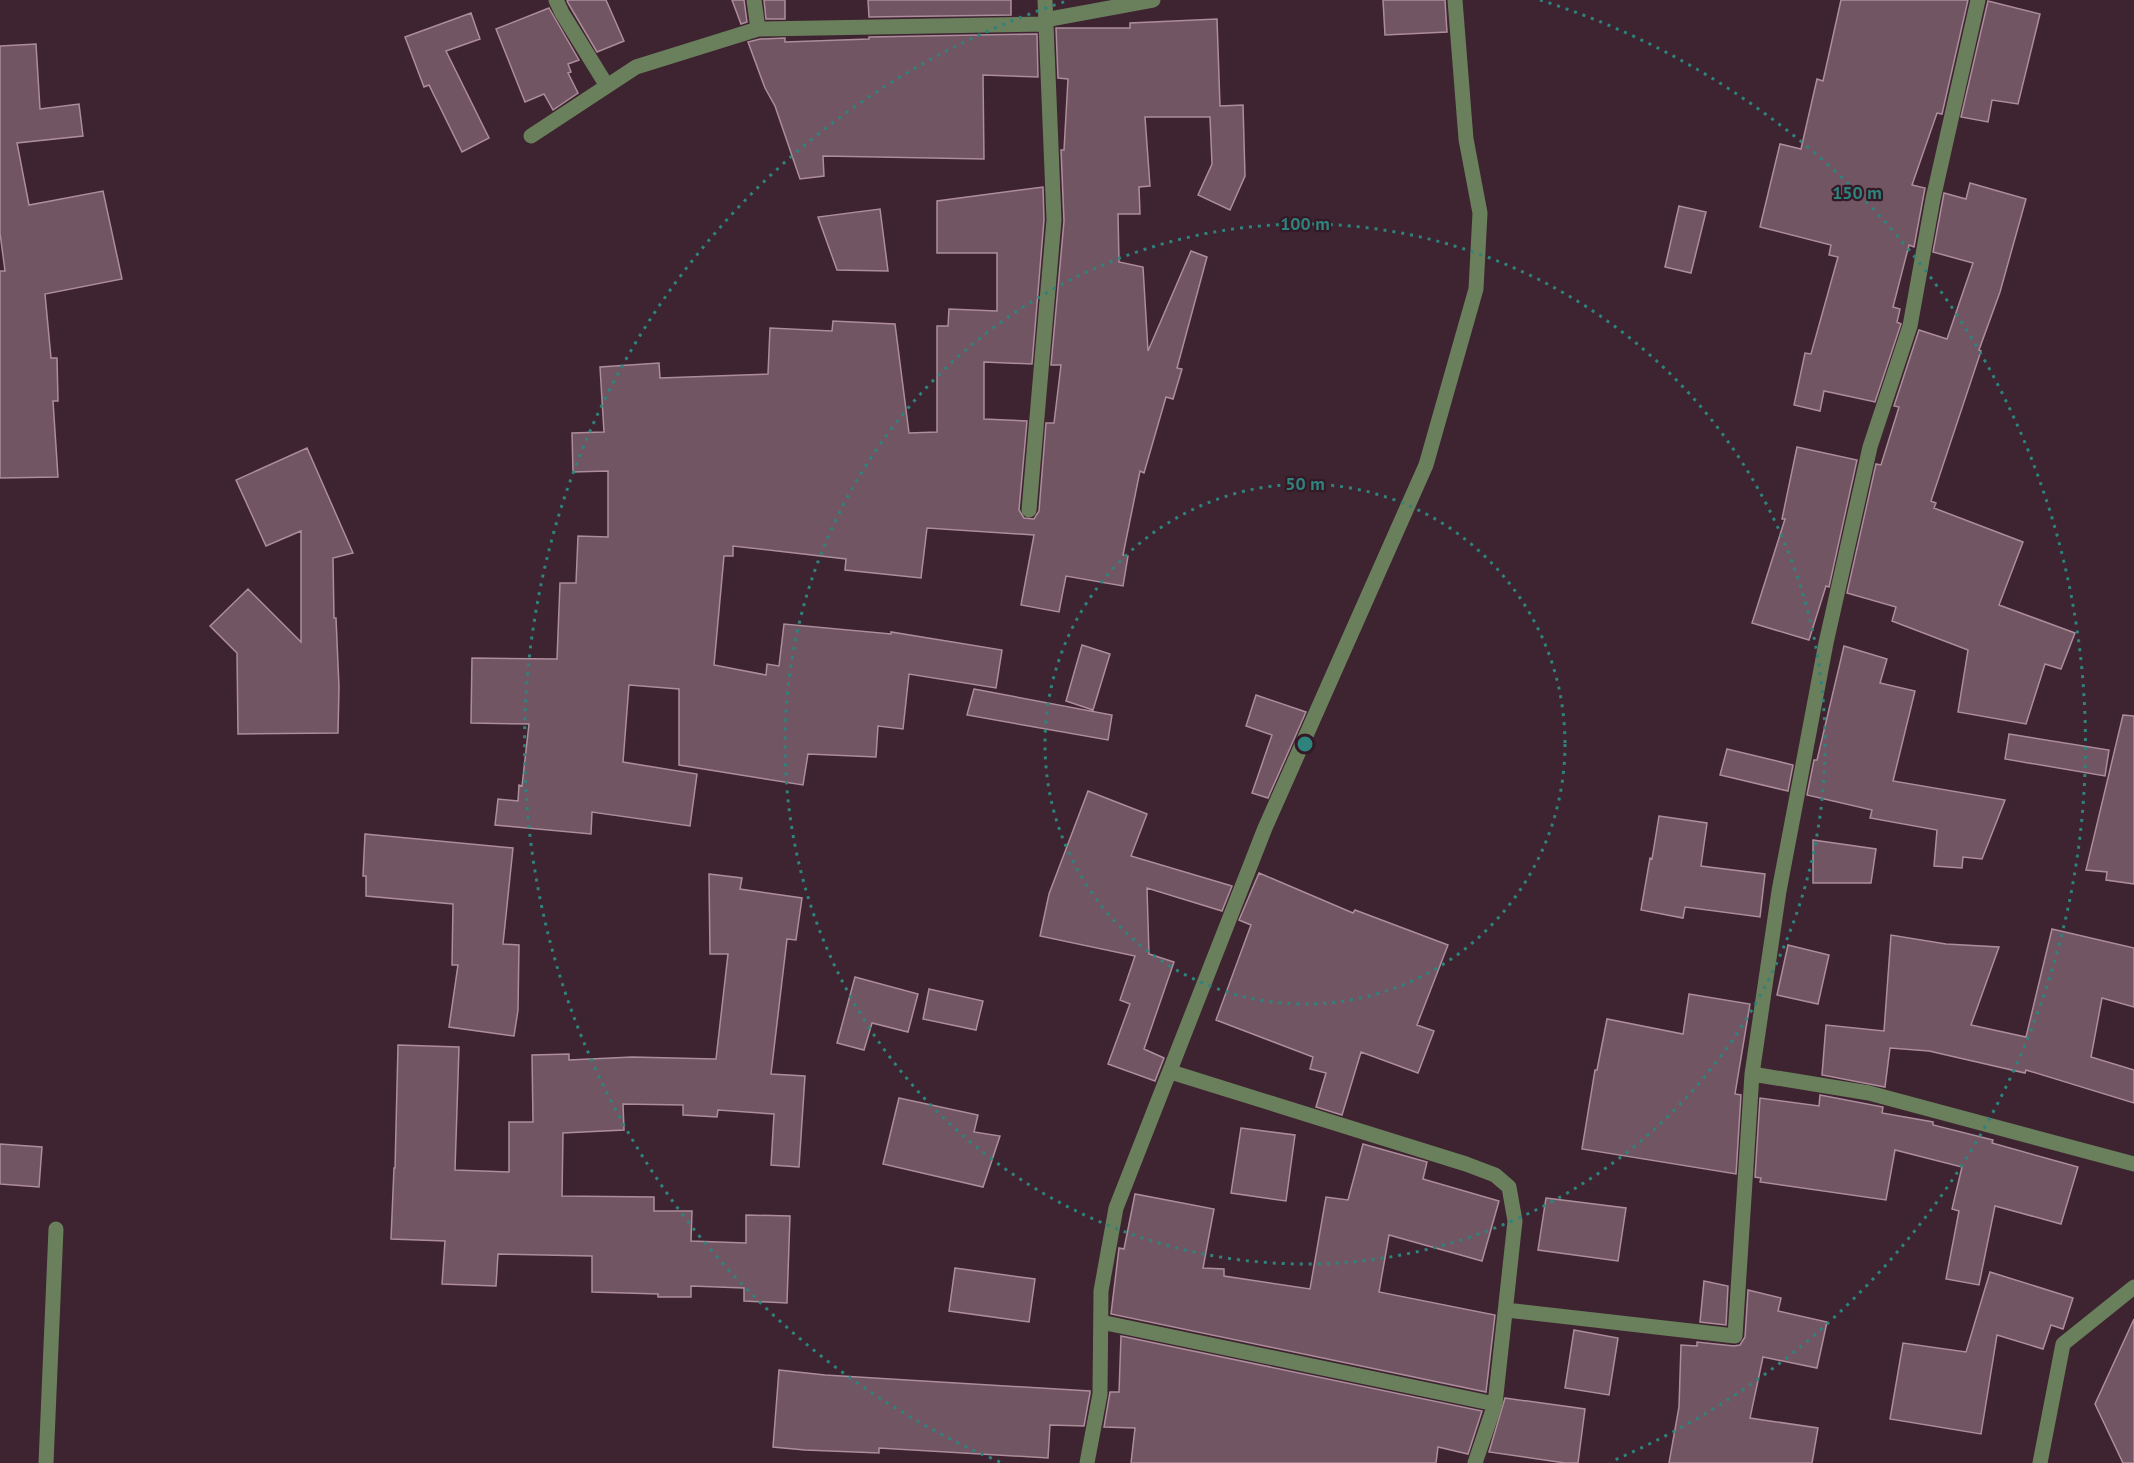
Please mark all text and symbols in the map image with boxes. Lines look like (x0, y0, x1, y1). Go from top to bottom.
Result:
text: 150 m (1832, 181, 1882, 204)
text: 100 m (1280, 212, 1330, 235)
text: 50 m (1285, 472, 1325, 495)
centre of rings (1295, 734, 1315, 754)

